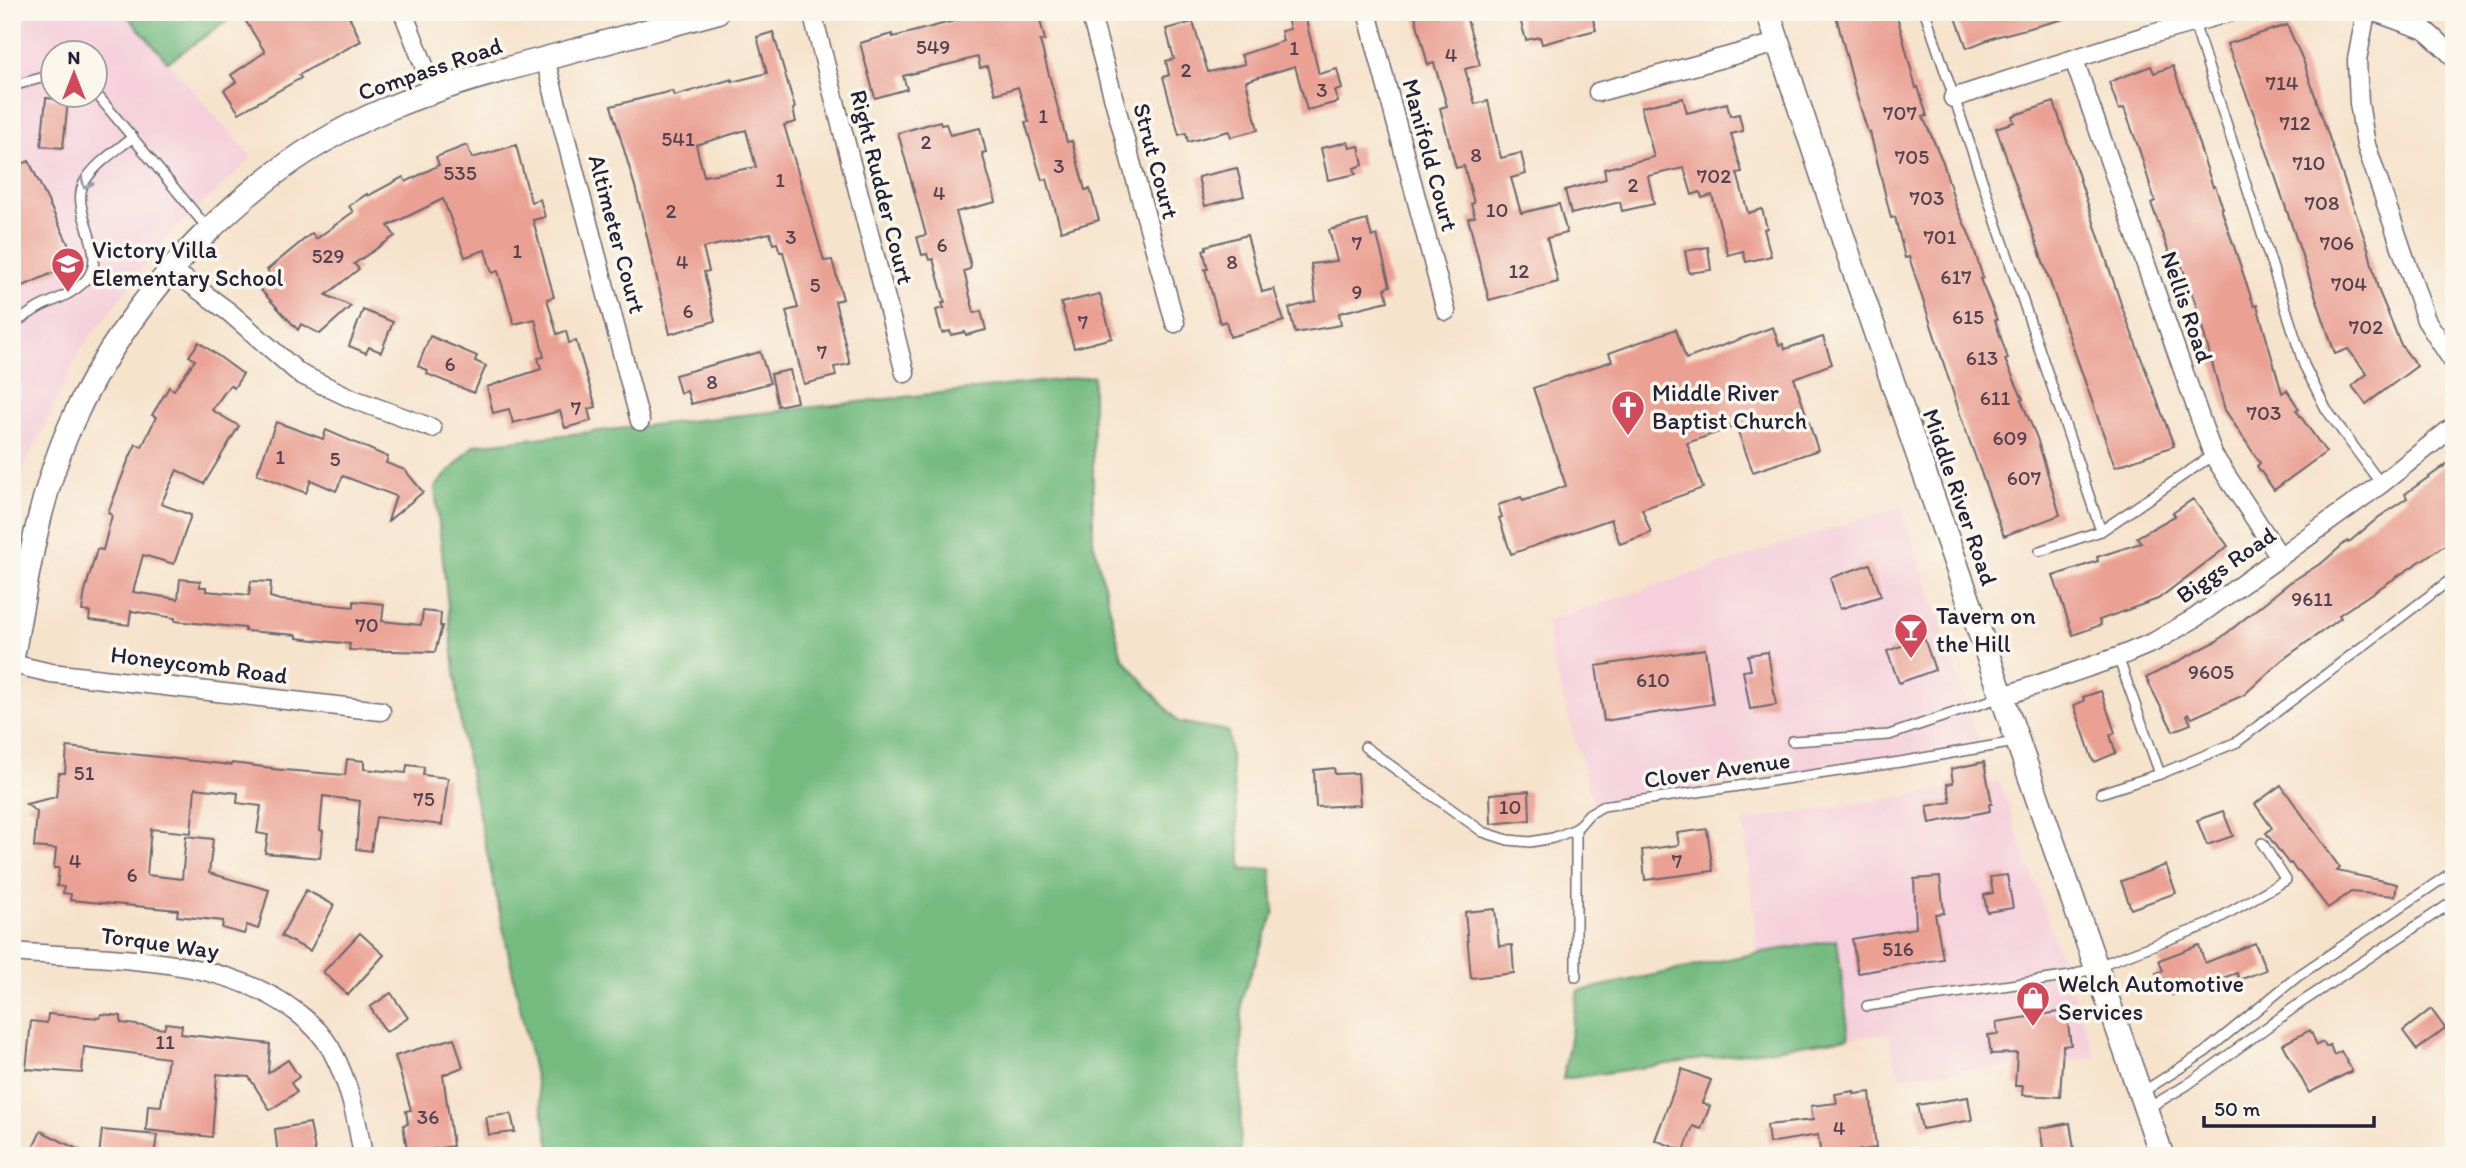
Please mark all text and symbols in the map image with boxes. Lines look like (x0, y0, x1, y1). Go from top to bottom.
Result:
street label: Compass Road (354, 30, 506, 107)
house number: 549 (916, 34, 950, 59)
house number: 1 (1289, 35, 1299, 60)
north arrow (38, 38, 108, 108)
house number: 4 (1445, 42, 1458, 67)
text: N (68, 46, 80, 69)
house number: 2 (1180, 57, 1192, 82)
house number: 714 (2266, 70, 2299, 95)
street label: Manifold Court (1396, 75, 1465, 234)
house number: 3 (1316, 77, 1328, 102)
street label: Right Rudder Court (844, 87, 921, 287)
street label: Strut Court (1127, 100, 1186, 222)
house number: 707 (1883, 100, 1917, 125)
house number: 1 (1038, 103, 1048, 128)
house number: 712 (2279, 110, 2311, 135)
house number: 541 (661, 126, 695, 151)
house number: 2 (920, 129, 932, 154)
house number: 8 (1470, 142, 1482, 167)
house number: 705 (1895, 144, 1929, 169)
house number: 710 (2292, 150, 2326, 175)
street label: Altimeter Court (582, 151, 653, 316)
house number: 3 (1053, 153, 1065, 178)
house number: 535 (443, 160, 477, 185)
house number: 702 (1697, 163, 1731, 188)
house number: 1 (775, 167, 785, 192)
house number: 2 (1627, 172, 1639, 197)
one-way arrow (81, 177, 94, 190)
house number: 4 (933, 180, 946, 205)
house number: 703 (1910, 185, 1944, 210)
house number: 708 (2305, 190, 2339, 215)
house number: 10 (1486, 197, 1508, 222)
house number: 2 (665, 198, 677, 223)
house number: 3 (785, 224, 797, 249)
house number: 701 (1923, 224, 1957, 249)
house number: 7 (1352, 230, 1362, 255)
house number: 706 (2320, 230, 2354, 255)
house number: 6 (936, 232, 948, 257)
place label: Victory Villa Elementary School (92, 235, 284, 292)
house number: 1 (512, 238, 522, 263)
house number: 529 (311, 243, 345, 268)
school or university icon: Victory Villa Elementary School (49, 245, 87, 294)
street label: Nellis Road (2155, 247, 2220, 366)
house number: 4 (676, 249, 689, 274)
house number: 8 (1226, 249, 1238, 274)
house number: 12 (1509, 258, 1529, 283)
house number: 617 (1940, 264, 1972, 289)
house number: 704 (2331, 271, 2367, 296)
house number: 5 (809, 272, 821, 297)
house number: 9 (1352, 279, 1362, 304)
house number: 6 (682, 298, 694, 323)
house number: 615 (1952, 304, 1984, 329)
house number: 7 (1078, 309, 1088, 334)
house number: 702 (2349, 314, 2383, 339)
house number: 7 (817, 339, 827, 364)
house number: 613 (1966, 345, 1998, 370)
house number: 6 (444, 351, 456, 376)
house number: 8 (706, 369, 718, 394)
place label: Middle River Baptist Church (1652, 378, 1807, 435)
house number: 611 (1980, 385, 2011, 410)
church icon: Middle River Baptist Church (1609, 388, 1647, 437)
house number: 7 (571, 395, 581, 420)
house number: 703 (2247, 400, 2281, 425)
street label: Middle River Road (1917, 405, 2004, 589)
house number: 609 (1992, 425, 2028, 450)
house number: 1 (275, 444, 285, 469)
house number: 5 (329, 446, 341, 471)
house number: 607 (2007, 465, 2041, 490)
street label: Biggs Road (2170, 520, 2281, 609)
house number: 9611 (2291, 586, 2333, 611)
place label: Tavern on the Hill (1936, 601, 2036, 658)
bar icon: Tavern on the Hill (1892, 611, 1930, 660)
house number: 70 (355, 612, 379, 637)
street label: Honeycomb Road (109, 639, 289, 690)
house number: 9605 (2188, 659, 2234, 684)
house number: 610 (1636, 667, 1670, 692)
street label: Clover Avenue (1642, 745, 1792, 794)
house number: 51 (74, 760, 95, 785)
house number: 75 (413, 786, 435, 811)
house number: 10 (1499, 794, 1521, 819)
house number: 4 (69, 848, 82, 873)
house number: 7 (1672, 848, 1682, 873)
house number: 6 (126, 862, 138, 887)
street label: Torque Way (99, 920, 222, 965)
house number: 516 (1882, 936, 1914, 961)
place label: Welch Automotive Services (2058, 969, 2244, 1026)
shop icon: Welch Automotive Services (2014, 979, 2052, 1028)
house number: 11 (155, 1029, 175, 1054)
scale bar (2204, 1084, 2373, 1128)
text: 50 m (2214, 1096, 2261, 1121)
house number: 36 (417, 1104, 439, 1129)
house number: 4 (1833, 1115, 1846, 1140)

